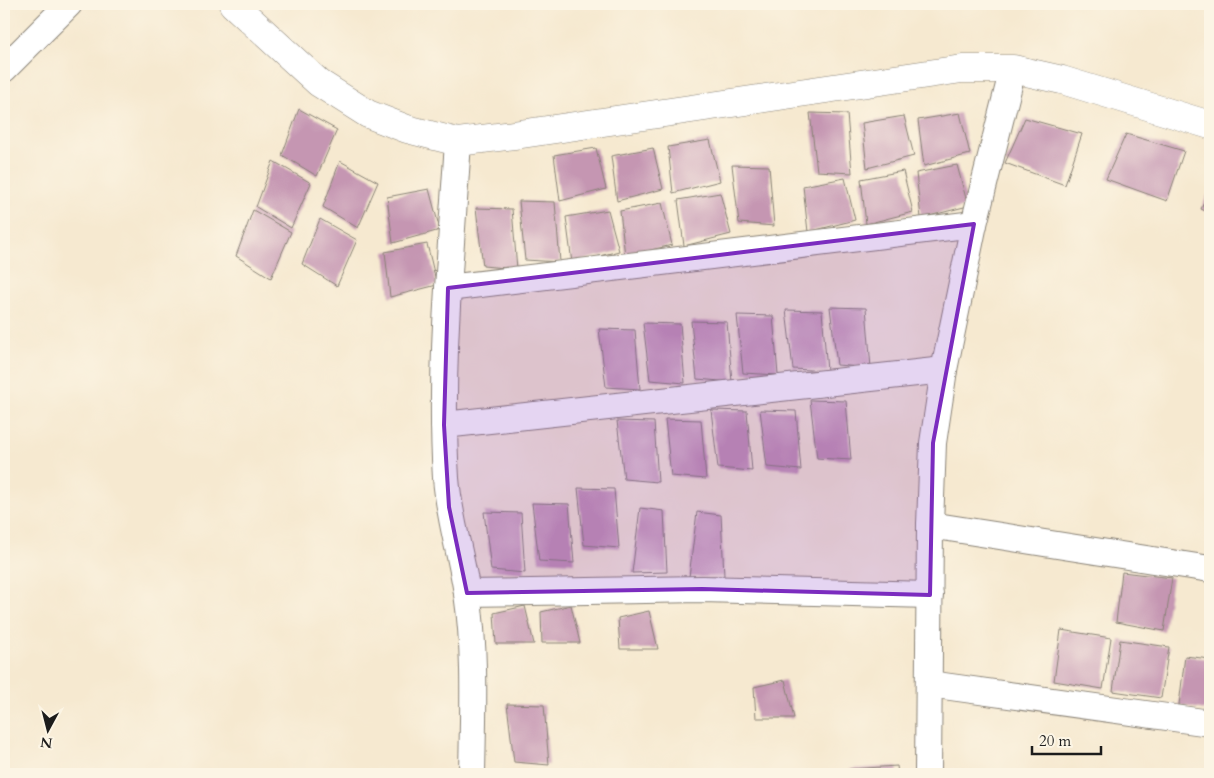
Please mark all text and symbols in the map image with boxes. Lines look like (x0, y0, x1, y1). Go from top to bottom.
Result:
north arrow (22, 706, 72, 756)
scale bar (1032, 723, 1100, 755)
text: 20 m (1039, 731, 1071, 751)
text: N (39, 732, 54, 753)

